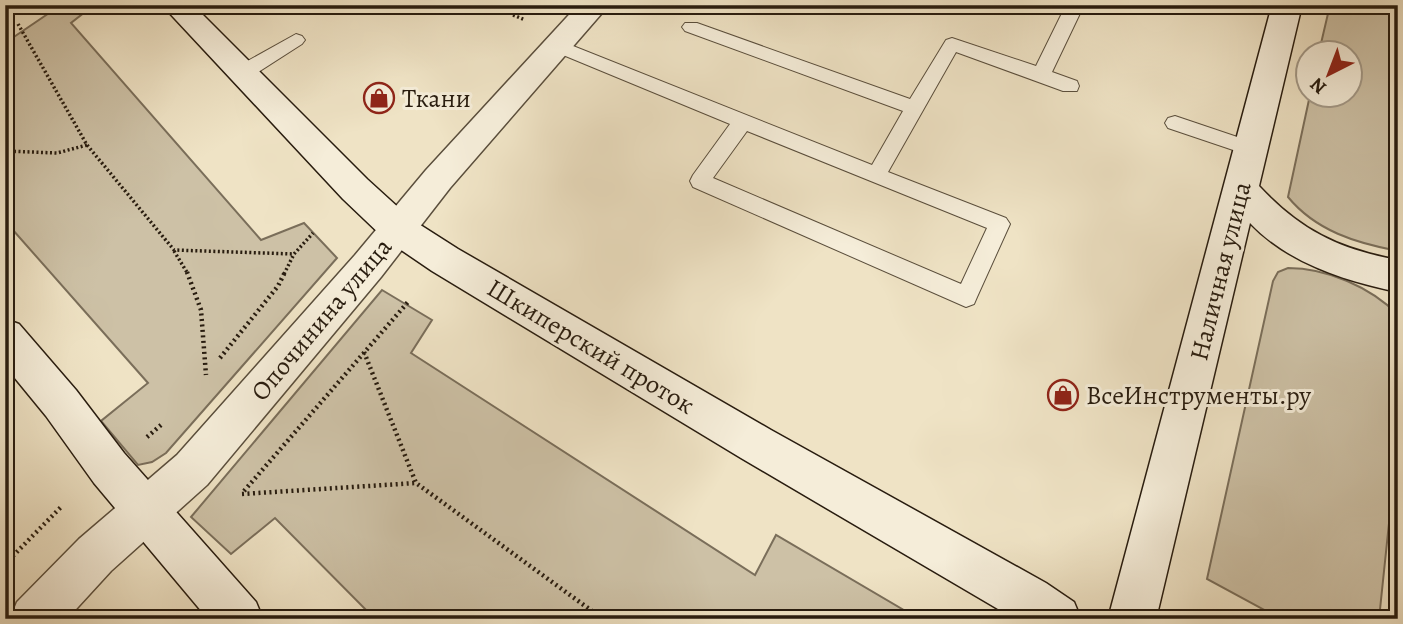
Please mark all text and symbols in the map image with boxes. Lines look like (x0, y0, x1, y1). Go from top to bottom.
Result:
north arrow (1294, 38, 1364, 108)
text: N (1304, 71, 1332, 100)
shop icon: Ткани (362, 81, 396, 115)
place label: Ткани (402, 81, 471, 116)
street label: Наличная улица (1181, 178, 1260, 364)
street label: Опочинина улица (243, 230, 400, 408)
street label: Шкиперский проток (480, 270, 701, 422)
shop icon: ВсеИнструменты.ру (1046, 378, 1080, 412)
place label: ВсеИнструменты.ру (1086, 378, 1311, 413)

